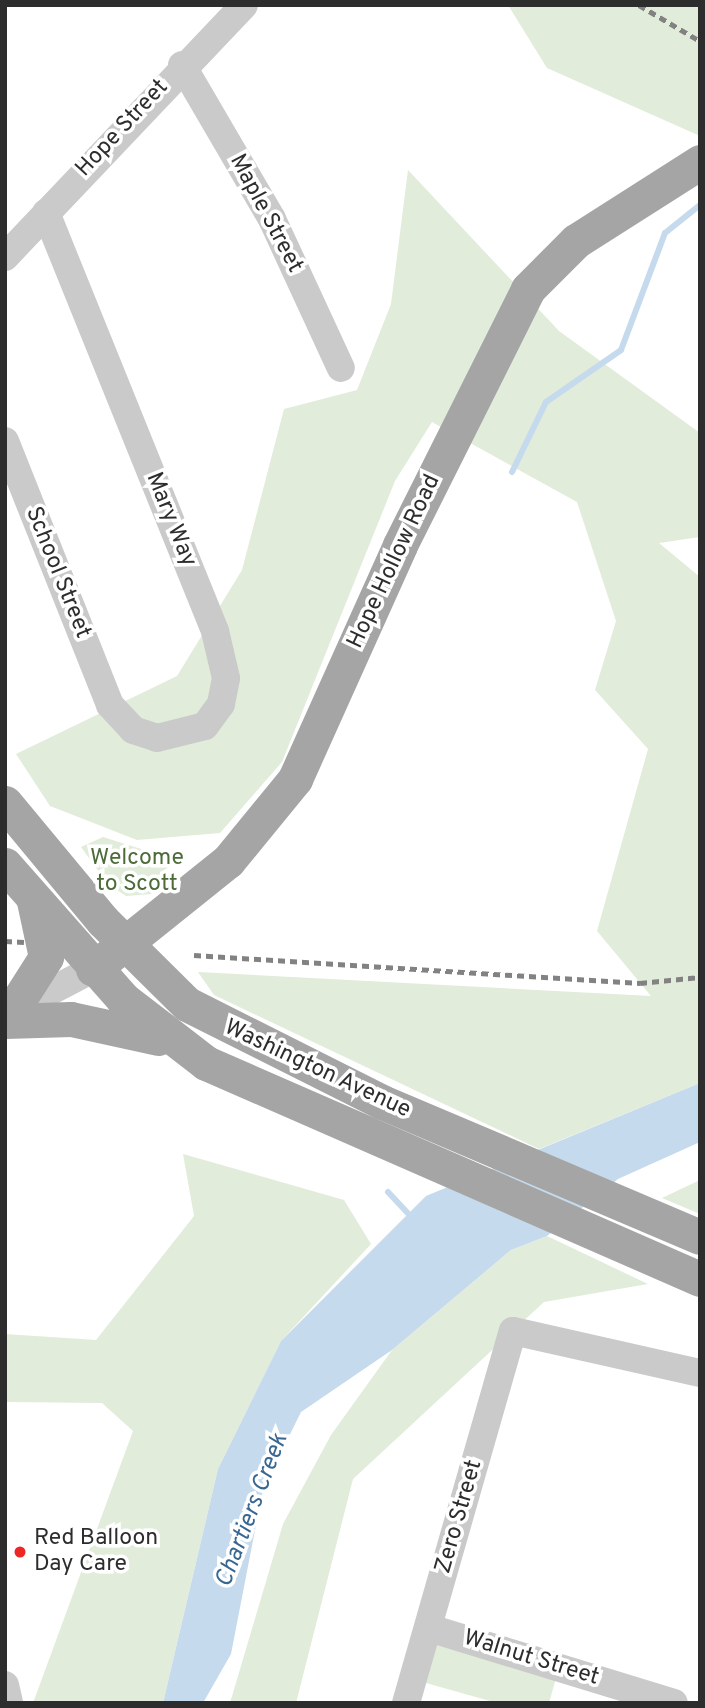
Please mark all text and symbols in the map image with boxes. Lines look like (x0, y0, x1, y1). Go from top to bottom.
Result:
street label: Hope Street (71, 74, 175, 184)
street label: Maple Street (222, 150, 308, 278)
street label: Mary Way (138, 469, 202, 571)
street label: Hope Hollow Road (343, 471, 447, 653)
street label: School Street (18, 503, 96, 643)
park label: Welcome to Scott (90, 845, 184, 899)
street label: Washington Avenue (219, 1015, 415, 1125)
water label: Chartiers Creek (211, 1430, 295, 1592)
street label: Zero Street (431, 1457, 489, 1577)
place label: Red Balloon Day Care (34, 1525, 158, 1579)
marker: Red Balloon Day Care (12, 1544, 28, 1560)
street label: Walnut Street (460, 1625, 602, 1693)

